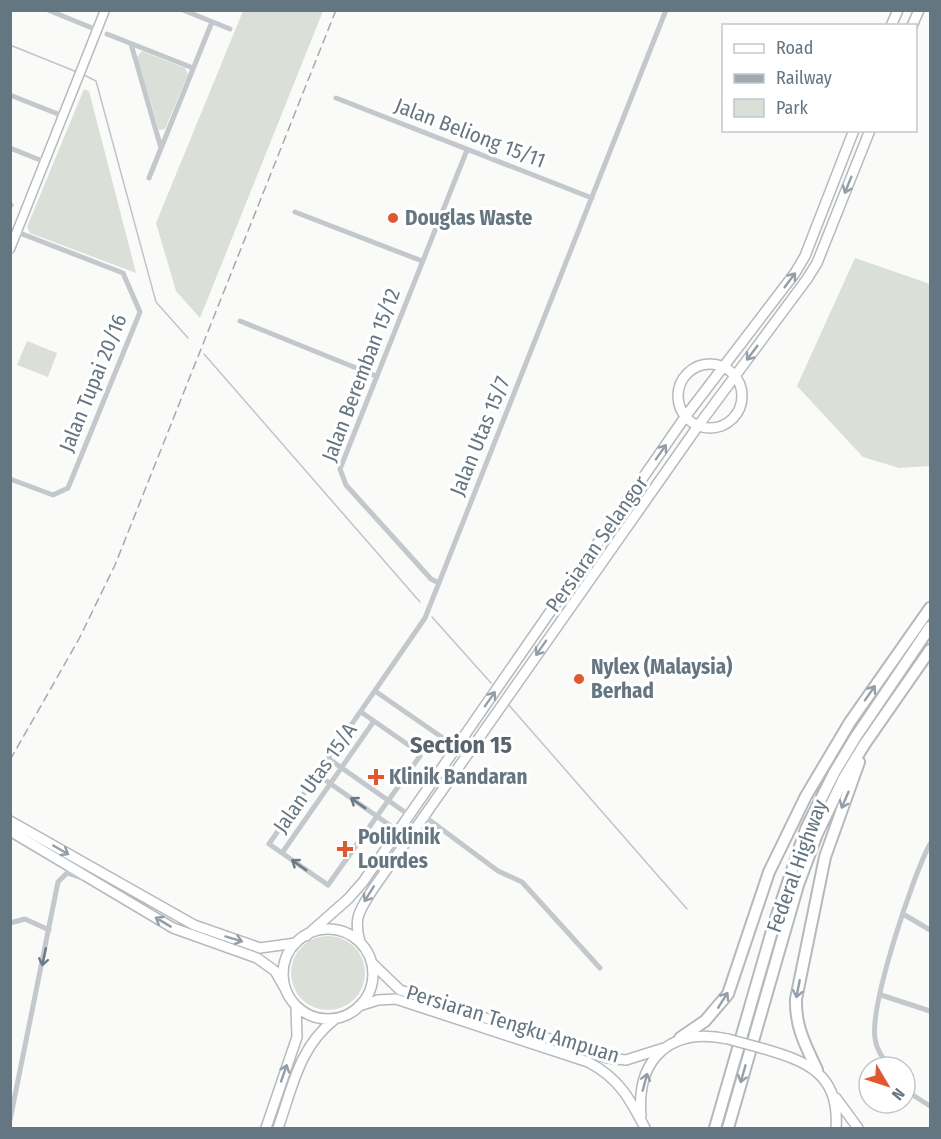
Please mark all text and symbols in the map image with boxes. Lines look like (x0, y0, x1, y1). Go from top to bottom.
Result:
legend (722, 24, 917, 132)
text: Road (776, 37, 813, 59)
text: Railway (776, 67, 832, 89)
street label: Jalan Beliong 15/11 (391, 92, 549, 174)
text: Park (776, 97, 809, 119)
one-way arrow (842, 175, 853, 194)
place label: Douglas Waste (405, 205, 533, 231)
marker: Douglas Waste (386, 211, 400, 225)
one-way arrow (784, 272, 797, 288)
street label: Jalan Beremban 15/12 (316, 285, 406, 465)
street label: Jalan Tupai 20/16 (54, 310, 132, 456)
one-way arrow (746, 345, 759, 361)
street label: Jalan Utas 15/7 (444, 373, 516, 499)
one-way arrow (655, 445, 667, 461)
street label: Persiaran Selangor (540, 470, 654, 617)
one-way arrow (535, 640, 547, 656)
place label: Nylex (Malaysia) Berhad (591, 654, 732, 704)
marker: Nylex (Malaysia) Berhad (572, 672, 586, 686)
one-way arrow (864, 686, 876, 702)
one-way arrow (484, 691, 496, 707)
street label: Jalan Utas 15/A (268, 718, 362, 838)
district label: Section 15 (410, 731, 512, 759)
place label: Klinik Bandaran (389, 764, 527, 790)
marker: Klinik Bandaran (367, 768, 385, 786)
one-way arrow (839, 791, 850, 809)
street label: Federal Highway (761, 795, 833, 936)
one-way arrow (350, 797, 367, 809)
place label: Poliklinik Lourdes (358, 824, 440, 874)
marker: Poliklinik Lourdes (336, 840, 354, 858)
one-way arrow (52, 845, 69, 857)
one-way arrow (291, 859, 307, 871)
one-way arrow (363, 885, 375, 902)
one-way arrow (155, 915, 172, 927)
one-way arrow (224, 935, 243, 946)
one-way arrow (38, 946, 49, 966)
street label: Persiaran Tengku Ampuan (403, 979, 623, 1069)
one-way arrow (792, 979, 803, 998)
one-way arrow (718, 992, 730, 1009)
north arrow (857, 1055, 917, 1115)
one-way arrow (280, 1064, 291, 1083)
one-way arrow (737, 1065, 748, 1084)
one-way arrow (639, 1073, 651, 1092)
text: N (888, 1084, 909, 1104)

